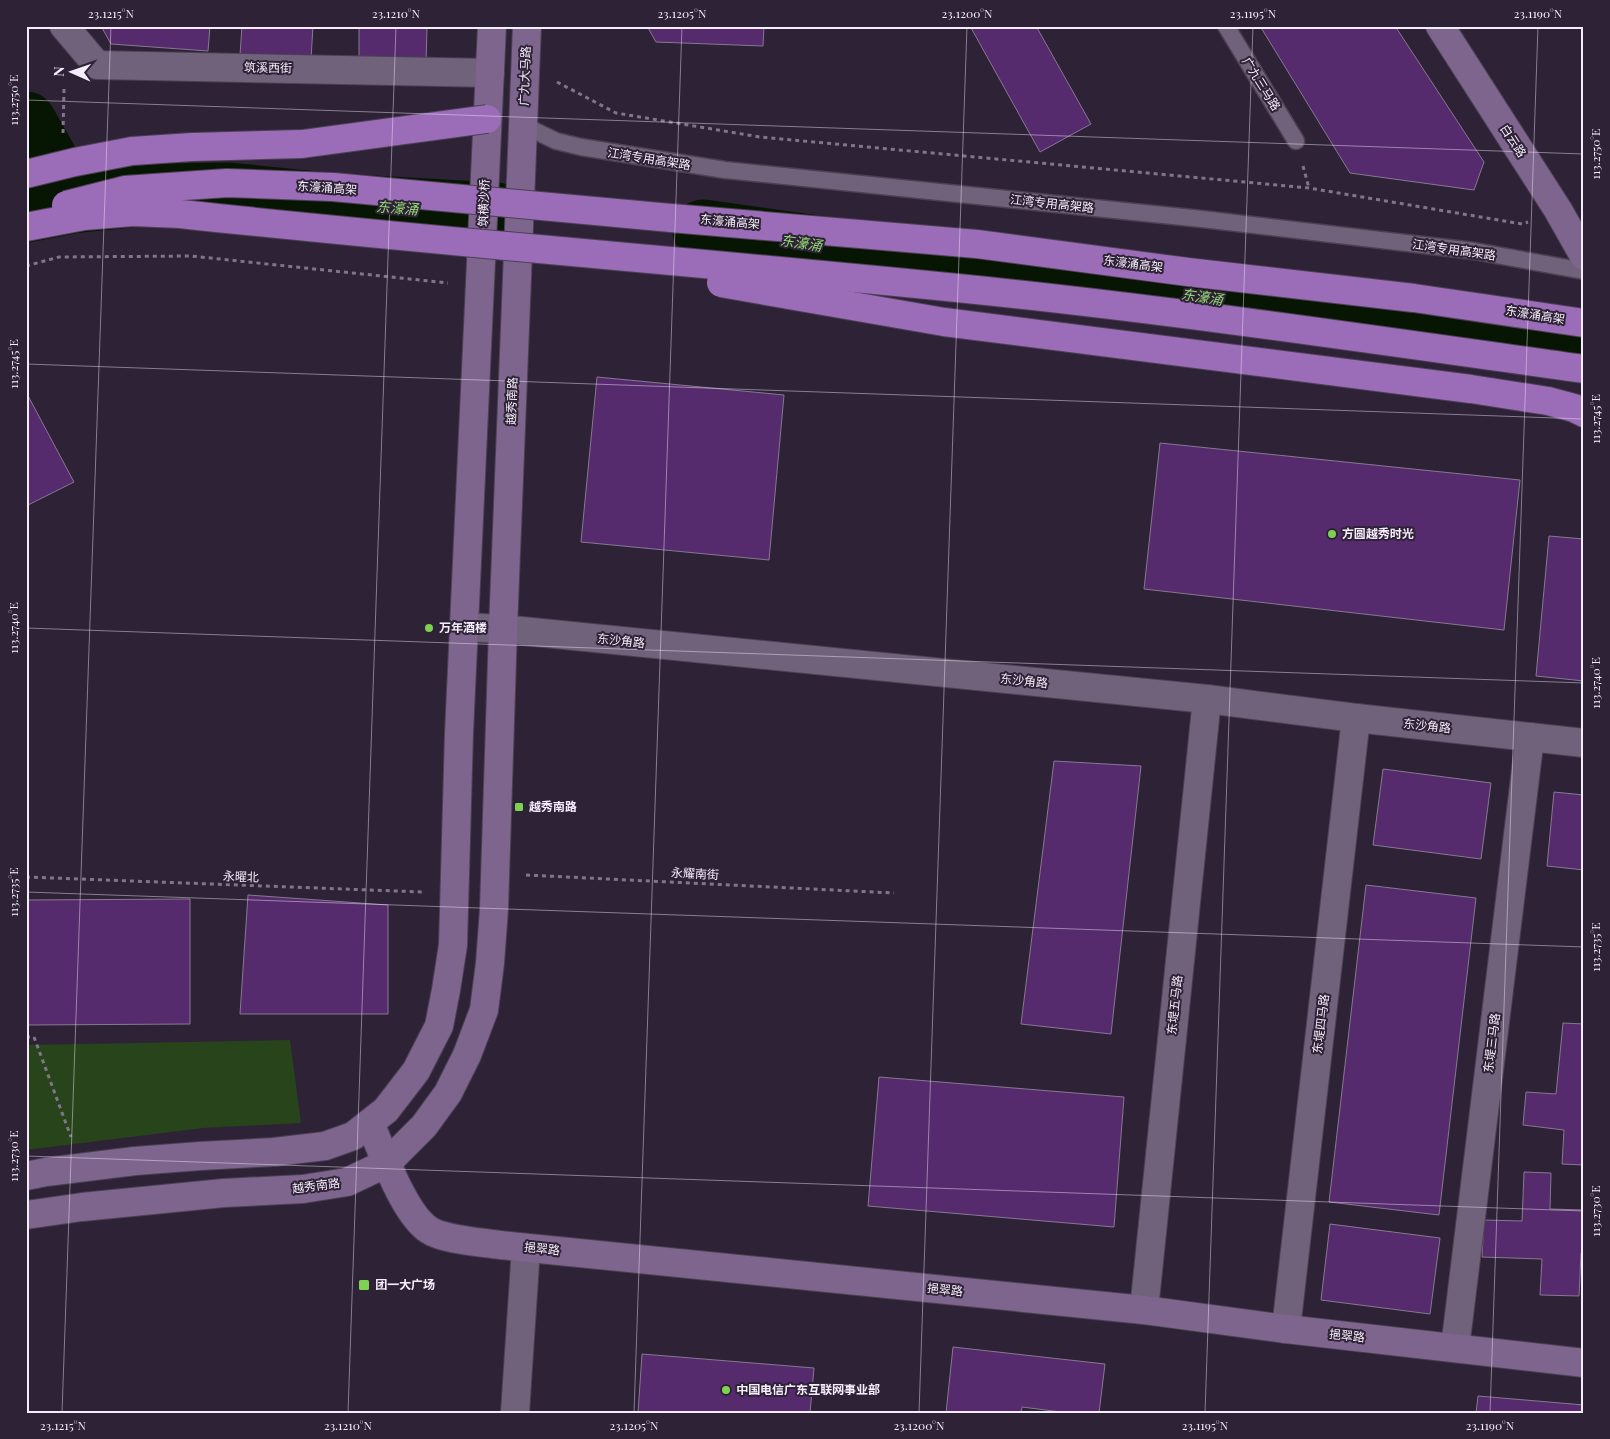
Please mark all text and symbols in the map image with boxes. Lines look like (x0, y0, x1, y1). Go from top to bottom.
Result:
text: 23.1215°N (88, 5, 135, 21)
text: 23.1210°N (372, 5, 421, 21)
text: 23.1205°N (658, 5, 707, 21)
text: 23.1200°N (942, 5, 993, 21)
text: 23.1195°N (1230, 5, 1277, 21)
text: 23.1190°N (1514, 5, 1563, 21)
street label: 广九大马路 (515, 46, 533, 106)
north arrow (48, 48, 98, 98)
street label: 广九三马路 (1239, 54, 1285, 113)
street label: 筑溪西街 (244, 59, 292, 75)
text: N (49, 66, 68, 77)
text: 113.2750°E (5, 75, 21, 125)
street label: 白云路 (1497, 121, 1530, 160)
text: 113.2750°E (1587, 129, 1603, 179)
street label: 江湾专用高架路 (606, 144, 692, 172)
street label: 东濠涌高架 (297, 177, 358, 197)
street label: 筑横沙桥 (474, 179, 492, 227)
street label: 江湾专用高架路 (1009, 191, 1095, 215)
water label: 东濠涌 (375, 197, 421, 219)
street label: 东濠涌高架 (699, 210, 761, 232)
water label: 东濠涌 (779, 230, 825, 255)
street label: 江湾专用高架路 (1411, 235, 1497, 263)
street label: 东濠涌高架 (1102, 251, 1164, 275)
water label: 东濠涌 (1180, 284, 1226, 309)
street label: 东濠涌高架 (1504, 301, 1566, 327)
text: 113.2745°E (5, 339, 21, 389)
street label: 越秀南路 (502, 377, 520, 425)
text: 113.2745°E (1587, 394, 1603, 444)
place label: 方圆越秀时光 (1342, 525, 1414, 541)
marker: 方圆越秀时光 (1326, 528, 1338, 540)
text: 113.2740°E (5, 602, 21, 654)
place label: 万年酒楼 (439, 619, 487, 635)
marker: 万年酒楼 (423, 622, 435, 634)
street label: 东沙角路 (596, 630, 646, 650)
text: 113.2740°E (1587, 657, 1603, 709)
street label: 东沙角路 (999, 670, 1049, 690)
street label: 东沙角路 (1402, 715, 1452, 735)
place label: 越秀南路 (529, 798, 577, 814)
marker: 越秀南路 (513, 801, 525, 813)
street label: 永耀南街 (671, 864, 719, 882)
text: 113.2735°E (5, 867, 21, 917)
street label: 永曜北 (223, 867, 259, 885)
text: 113.2735°E (1587, 922, 1603, 972)
street label: 东堤五马路 (1163, 974, 1185, 1036)
street label: 东堤四马路 (1308, 993, 1332, 1055)
street label: 东堤三马路 (1479, 1012, 1503, 1074)
text: 113.2730°E (5, 1130, 21, 1182)
street label: 越秀南路 (291, 1174, 341, 1196)
text: 113.2730°E (1587, 1185, 1603, 1237)
street label: 挹翠路 (523, 1238, 561, 1258)
place label: 团一大广场 (375, 1276, 435, 1292)
marker: 团一大广场 (357, 1278, 371, 1292)
street label: 挹翠路 (926, 1279, 964, 1299)
street label: 挹翠路 (1328, 1325, 1366, 1345)
place label: 中国电信广东互联网事业部 (736, 1381, 880, 1397)
marker: 中国电信广东互联网事业部 (720, 1384, 732, 1396)
text: 23.1215°N (40, 1417, 87, 1433)
text: 23.1210°N (324, 1417, 373, 1433)
text: 23.1205°N (610, 1417, 659, 1433)
text: 23.1200°N (894, 1417, 945, 1433)
text: 23.1195°N (1182, 1417, 1229, 1433)
text: 23.1190°N (1466, 1417, 1515, 1433)

